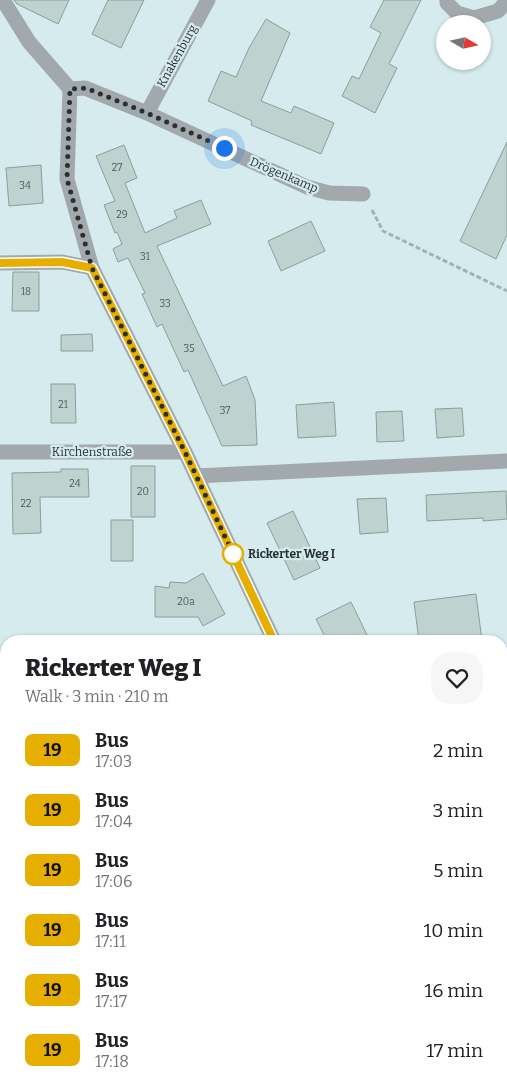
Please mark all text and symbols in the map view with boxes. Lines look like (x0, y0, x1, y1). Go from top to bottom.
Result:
north arrow (436, 15, 491, 70)
map controls (436, 15, 491, 70)
street label: Knakenburg (154, 22, 200, 90)
your location (212, 136, 237, 161)
street label: Drögenkamp (248, 154, 320, 196)
house number: 27 (112, 162, 122, 174)
house number: 34 (19, 180, 31, 192)
house number: 29 (116, 209, 128, 221)
house number: 31 (140, 251, 150, 263)
house number: 18 (21, 286, 31, 298)
house number: 33 (159, 298, 171, 310)
house number: 35 (183, 343, 195, 355)
house number: 21 (58, 399, 68, 411)
house number: 37 (220, 405, 230, 417)
street label: Kirchenstraße (52, 445, 132, 459)
house number: 24 (69, 478, 81, 490)
house number: 20 (137, 486, 149, 498)
house number: 22 (21, 498, 31, 510)
marker: Rickerter Weg I (222, 543, 244, 565)
place label: Rickerter Weg I (248, 547, 335, 561)
house number: 20a (177, 596, 195, 608)
button: heart (431, 652, 483, 704)
text: Rickerter Weg I (25, 654, 201, 682)
text: Walk · 3 min · 210 m (25, 687, 168, 706)
text: Bus (95, 729, 129, 752)
text: 19 (43, 739, 62, 761)
text: 2 min (433, 739, 483, 762)
text: 17:03 (95, 752, 132, 771)
text: Bus (95, 789, 129, 812)
text: 19 (43, 799, 62, 821)
text: 3 min (433, 799, 483, 822)
text: 17:04 (95, 812, 132, 831)
text: Bus (95, 849, 129, 872)
text: 19 (43, 859, 62, 881)
text: 5 min (433, 859, 483, 882)
text: 17:06 (95, 872, 132, 891)
text: Bus (95, 909, 129, 932)
text: 19 (43, 919, 62, 941)
text: 10 min (423, 919, 483, 942)
text: 17:11 (95, 932, 126, 951)
text: Bus (95, 969, 129, 992)
text: 19 (43, 979, 62, 1001)
text: 16 min (425, 979, 483, 1002)
text: 17:17 (95, 992, 127, 1011)
text: Bus (95, 1029, 129, 1052)
text: 19 (43, 1039, 62, 1061)
text: 17 min (426, 1039, 483, 1062)
text: 17:18 (95, 1052, 129, 1071)

